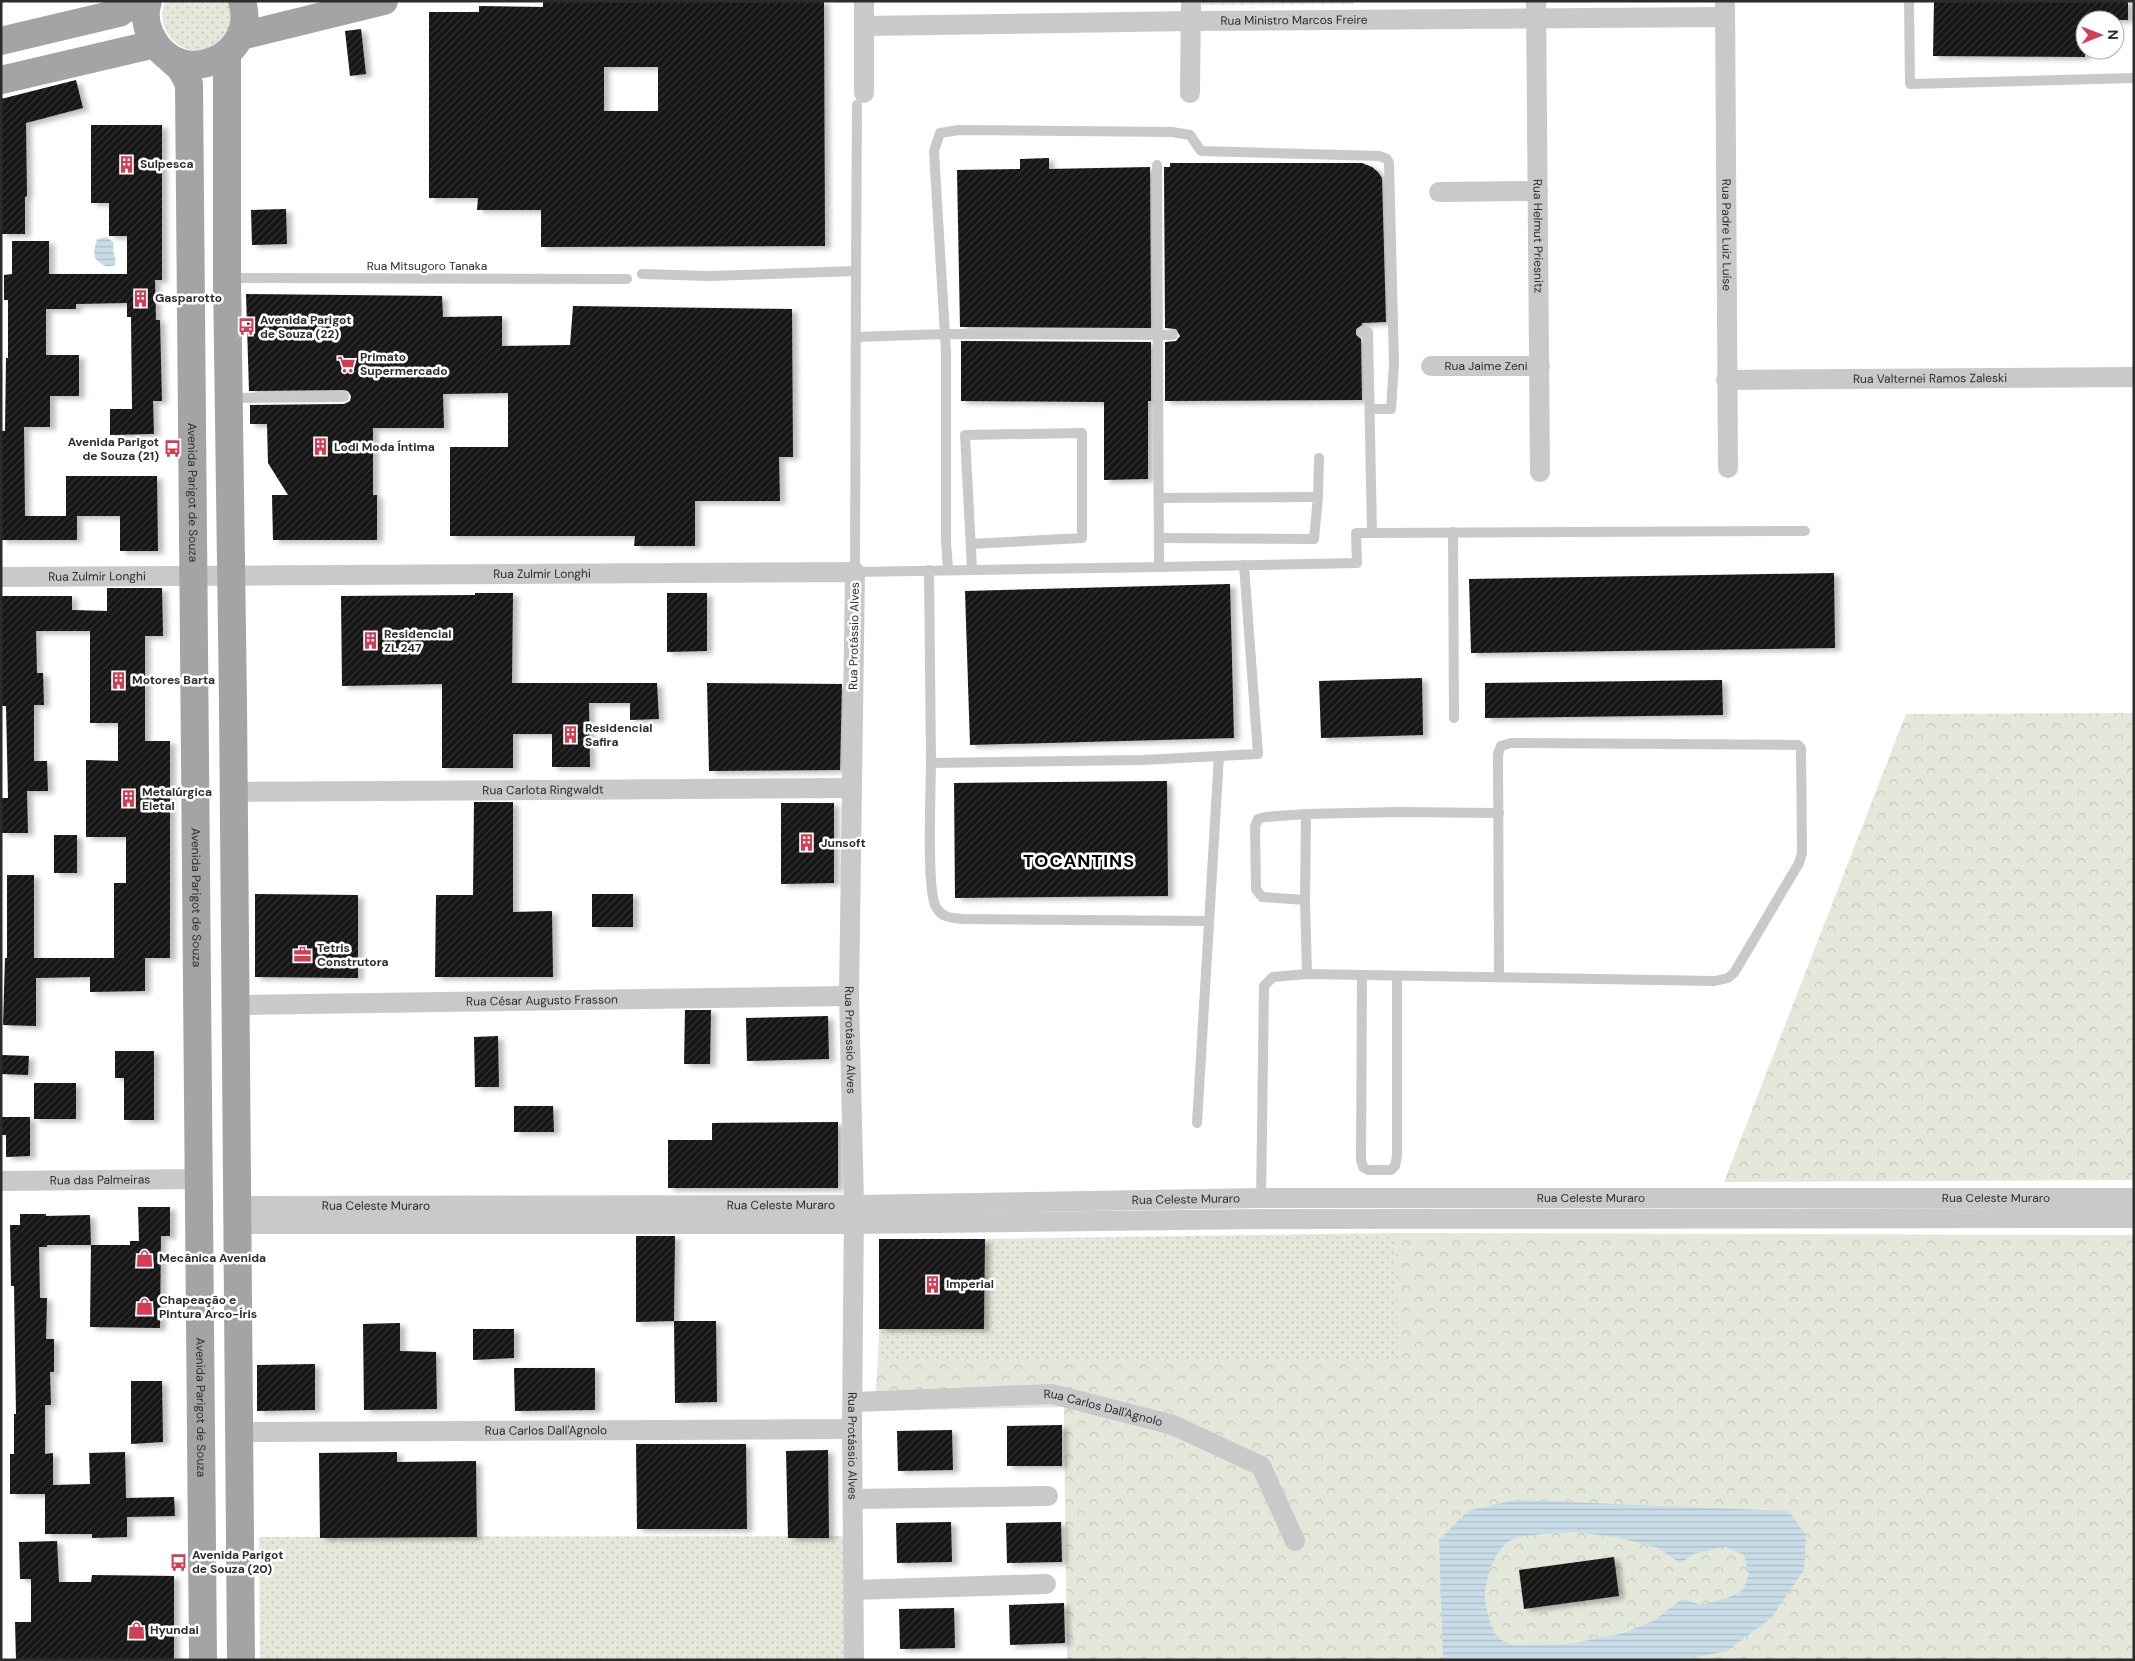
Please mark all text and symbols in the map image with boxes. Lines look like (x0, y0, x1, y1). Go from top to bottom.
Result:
north arrow (2075, 10, 2125, 60)
street label: Rua Ministro Marcos Freire (1220, 12, 1368, 29)
text: N (2104, 30, 2122, 40)
building icon: Sulpesca (116, 154, 136, 174)
place label: Sulpesca (140, 156, 194, 172)
street label: Rua Helmut Priesnitz (1530, 179, 1546, 293)
street label: Rua Padre Luiz Luíse (1718, 179, 1735, 291)
street label: Rua Mitsugoro Tanaka (367, 258, 487, 274)
building icon: Gasparotto (131, 288, 151, 308)
place label: Gasparotto (155, 290, 222, 306)
place label: Avenida Parigot de Souza (22) (260, 312, 351, 342)
bus stop icon: Avenida Parigot de Souza (22) (236, 317, 256, 337)
place label: Primato Supermercado (360, 349, 447, 379)
supermarket icon: Primato Supermercado (336, 354, 356, 374)
street label: Rua Jaime Zeni (1444, 358, 1528, 374)
street label: Rua Valternei Ramos Zaleski (1853, 370, 2007, 387)
street label: Avenida Parigot de Souza (184, 423, 201, 562)
place label: Avenida Parigot de Souza (21) (68, 434, 159, 464)
building icon: Lodi Moda Íntima (310, 437, 330, 457)
bus stop icon: Avenida Parigot de Souza (21) (163, 439, 183, 459)
place label: Lodi Moda Íntima (334, 439, 435, 455)
street label: Rua Zulmir Longhi (493, 566, 591, 582)
street label: Rua Zulmir Longhi (48, 568, 146, 585)
street label: Rua Protássio Alves (845, 582, 863, 690)
place label: Residencial ZL 247 (384, 626, 451, 656)
building icon: Residencial ZL 247 (360, 631, 380, 651)
building icon: Motores Barta (108, 670, 128, 690)
place label: Motores Barta (132, 672, 215, 688)
place label: Residencial Safira (585, 720, 652, 750)
building icon: Residencial Safira (561, 725, 581, 745)
street label: Rua Carlota Ringwaldt (482, 782, 604, 798)
place label: Metalúrgica Eletal (142, 784, 212, 814)
building icon: Metalúrgica Eletal (118, 789, 138, 809)
street label: Avenida Parigot de Souza (188, 828, 205, 967)
building icon: Junsoft (797, 833, 817, 853)
place label: Junsoft (821, 835, 866, 851)
district label: TOCANTINS (1023, 849, 1135, 873)
place label: Tetris Construtora (317, 940, 389, 970)
office icon: Tetris Construtora (293, 945, 313, 965)
street label: Rua Protássio Alves (841, 986, 859, 1094)
street label: Rua César Augusto Frasson (466, 991, 618, 1010)
street label: Rua das Palmeiras (50, 1171, 150, 1189)
street label: Rua Celeste Muraro (1132, 1190, 1240, 1208)
street label: Rua Celeste Muraro (1537, 1190, 1645, 1206)
street label: Rua Celeste Muraro (1942, 1190, 2050, 1206)
street label: Rua Celeste Muraro (727, 1197, 835, 1213)
street label: Rua Celeste Muraro (322, 1198, 430, 1214)
shop icon: Mecânica Avenida (135, 1248, 155, 1268)
place label: Mecânica Avenida (159, 1250, 266, 1266)
building icon: Imperial (922, 1274, 942, 1294)
place label: Imperial (946, 1276, 994, 1292)
place label: Chapeação e Pintura Arco-Íris (159, 1292, 257, 1322)
shop icon: Chapeação e Pintura Arco-Íris (135, 1297, 155, 1317)
street label: Avenida Parigot de Souza (192, 1338, 209, 1477)
street label: Rua Carlos Dall'Agnolo (1043, 1386, 1164, 1430)
street label: Rua Protássio Alves (844, 1392, 861, 1500)
street label: Rua Carlos Dall'Agnolo (485, 1422, 607, 1439)
place label: Avenida Parigot de Souza (20) (192, 1547, 283, 1577)
bus stop icon: Avenida Parigot de Souza (20) (168, 1552, 188, 1572)
shop icon: Hyundai (126, 1620, 146, 1640)
place label: Hyundai (150, 1622, 199, 1638)

